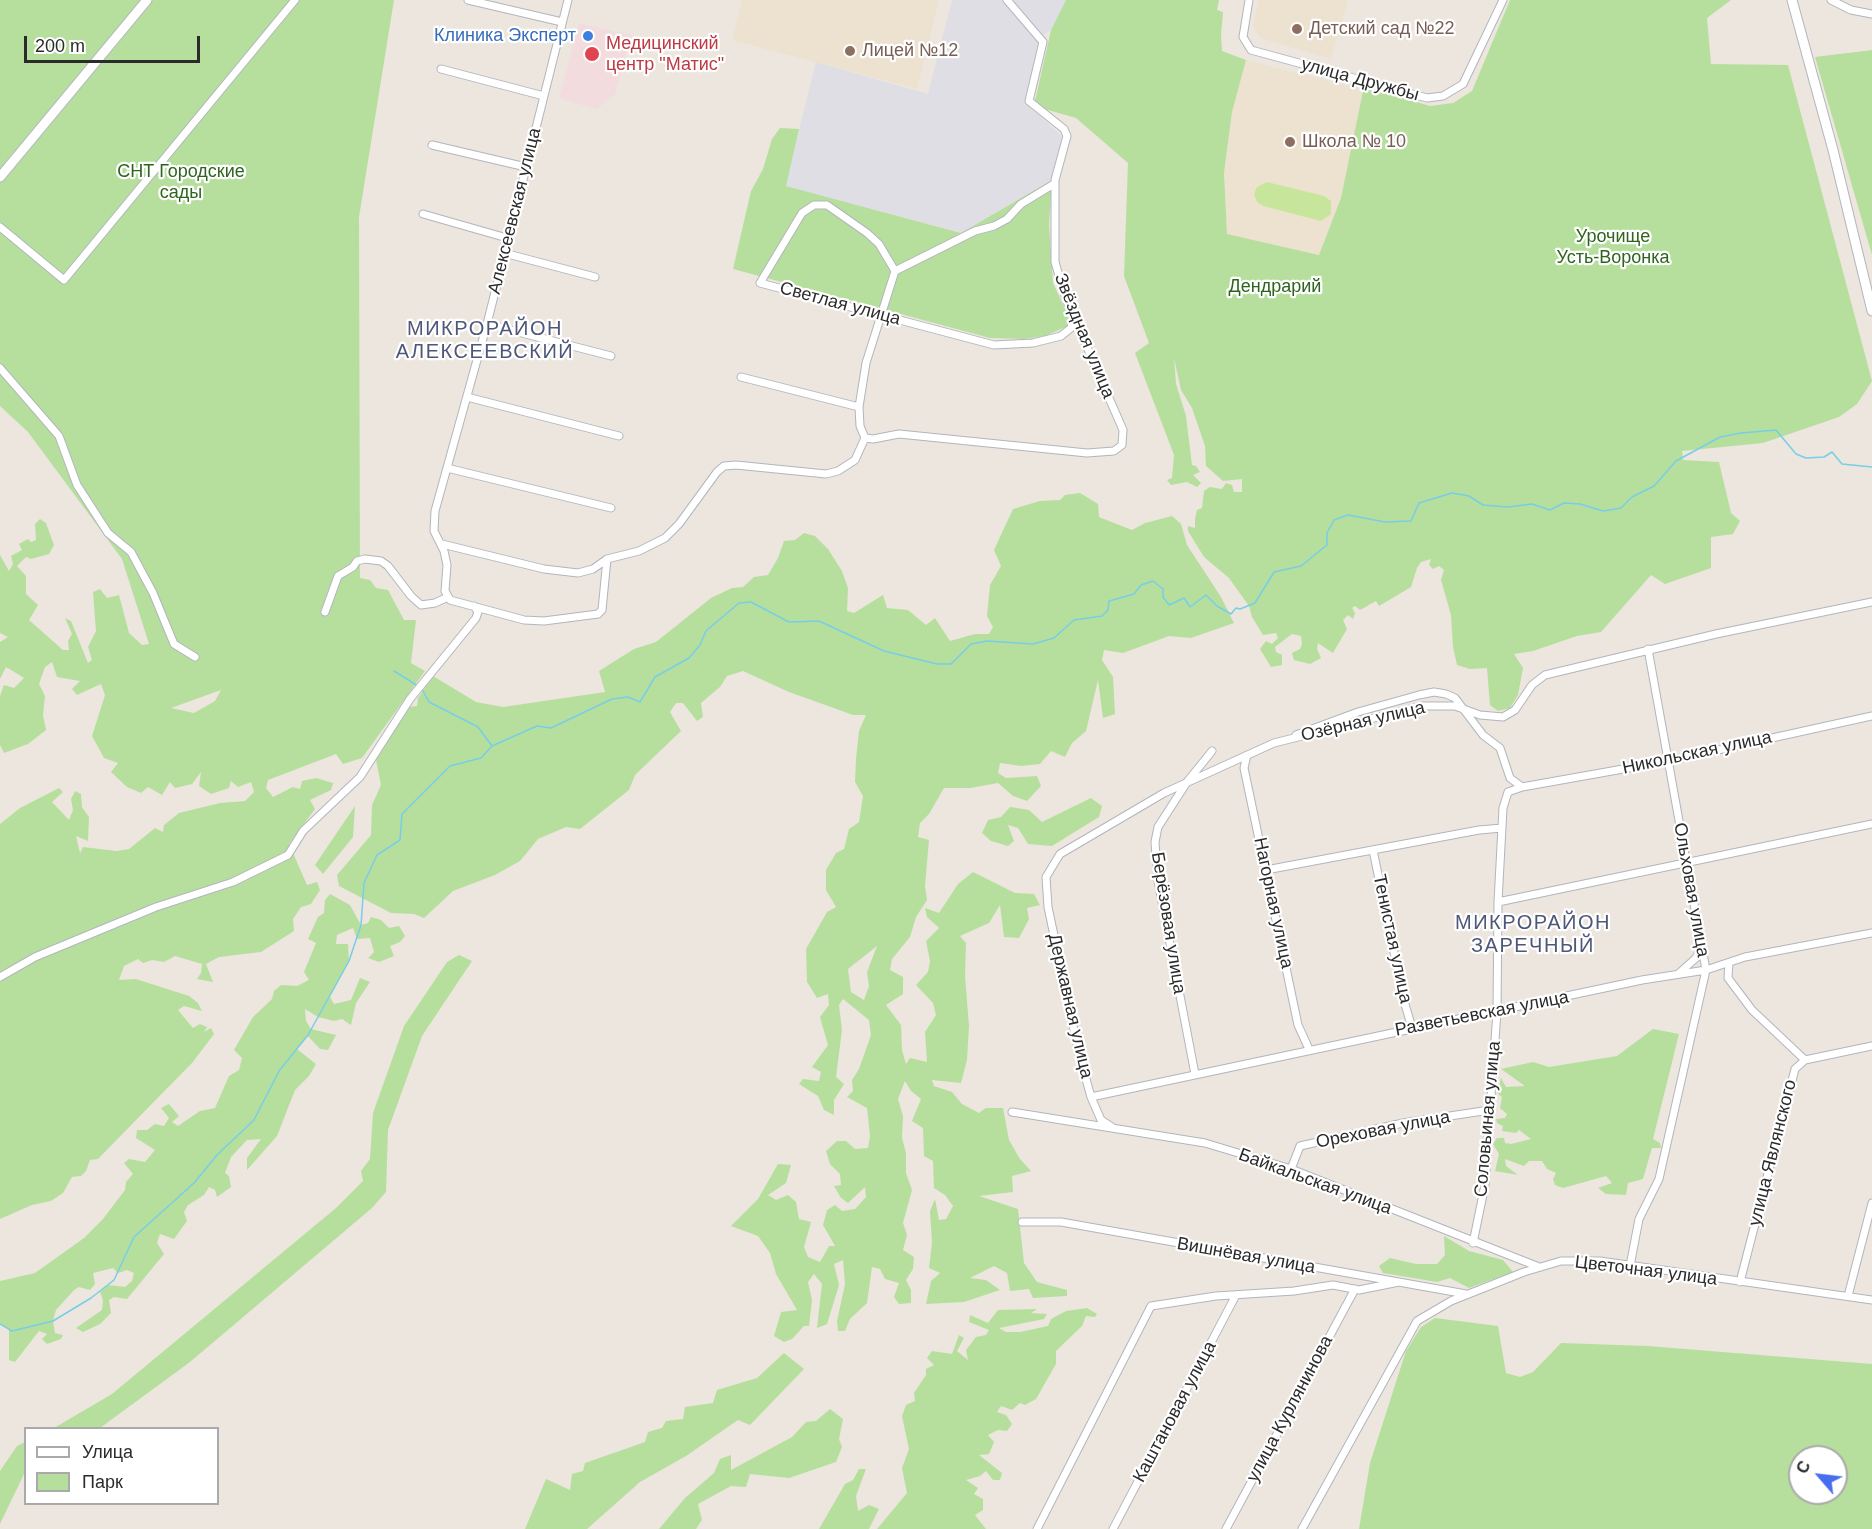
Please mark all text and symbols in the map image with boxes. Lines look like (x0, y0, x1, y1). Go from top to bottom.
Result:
place label: Детский сад №22 (1309, 18, 1454, 40)
marker: Детский сад №22 (1290, 22, 1304, 36)
scale bar (27, 24, 202, 62)
place label: Клиника Эксперт (434, 25, 576, 47)
marker: Клиника Эксперт (581, 29, 595, 43)
place label: Медицинский центр "Матис" (606, 33, 724, 76)
text: 200 m (35, 36, 85, 56)
place label: Лицей №12 (862, 40, 958, 62)
marker: Лицей №12 (843, 44, 857, 58)
marker: Медицинский центр "Матис" (583, 45, 601, 63)
street label: улица Дружбы (1299, 54, 1421, 106)
street label: Алексеевская улица (484, 126, 546, 296)
place label: Школа № 10 (1302, 131, 1406, 153)
marker: Школа № 10 (1283, 135, 1297, 149)
park label: СНТ Городские сады (117, 161, 245, 204)
park label: Урочище Усть-Воронка (1556, 226, 1670, 268)
street label: Звёздная улица (1049, 270, 1119, 402)
park label: Дендрарий (1229, 276, 1321, 298)
street label: Светлая улица (777, 277, 903, 331)
district label: МИКРОРАЙОН АЛЕКСЕЕВСКИЙ (396, 317, 574, 364)
street label: Озёрная улица (1299, 697, 1427, 747)
street label: Никольская улица (1620, 727, 1774, 779)
street label: Ольховая улица (1669, 821, 1713, 959)
street label: Нагорная улица (1249, 836, 1297, 970)
street label: Берёзовая улица (1146, 850, 1190, 996)
street label: Тенистая улица (1368, 873, 1416, 1005)
district label: МИКРОРАЙОН ЗАРЕЧНЫЙ (1455, 911, 1611, 958)
street label: Державная улица (1043, 931, 1097, 1081)
street label: Разветьевская улица (1393, 987, 1571, 1041)
street label: Соловьиная улица (1470, 1040, 1506, 1198)
street label: улица Являнского (1744, 1078, 1802, 1228)
street label: Ореховая улица (1314, 1106, 1452, 1154)
street label: Байкальская улица (1235, 1144, 1395, 1220)
street label: Вишнёвая улица (1175, 1233, 1317, 1279)
street label: Цветочная улица (1574, 1252, 1718, 1290)
street label: улица Курлянинова (1242, 1332, 1338, 1486)
street label: Каштановая улица (1129, 1338, 1221, 1486)
legend (24, 1427, 219, 1505)
text: Улица (82, 1442, 133, 1462)
north arrow (1788, 1445, 1848, 1505)
text: С (1793, 1458, 1814, 1476)
text: Парк (82, 1472, 123, 1492)

